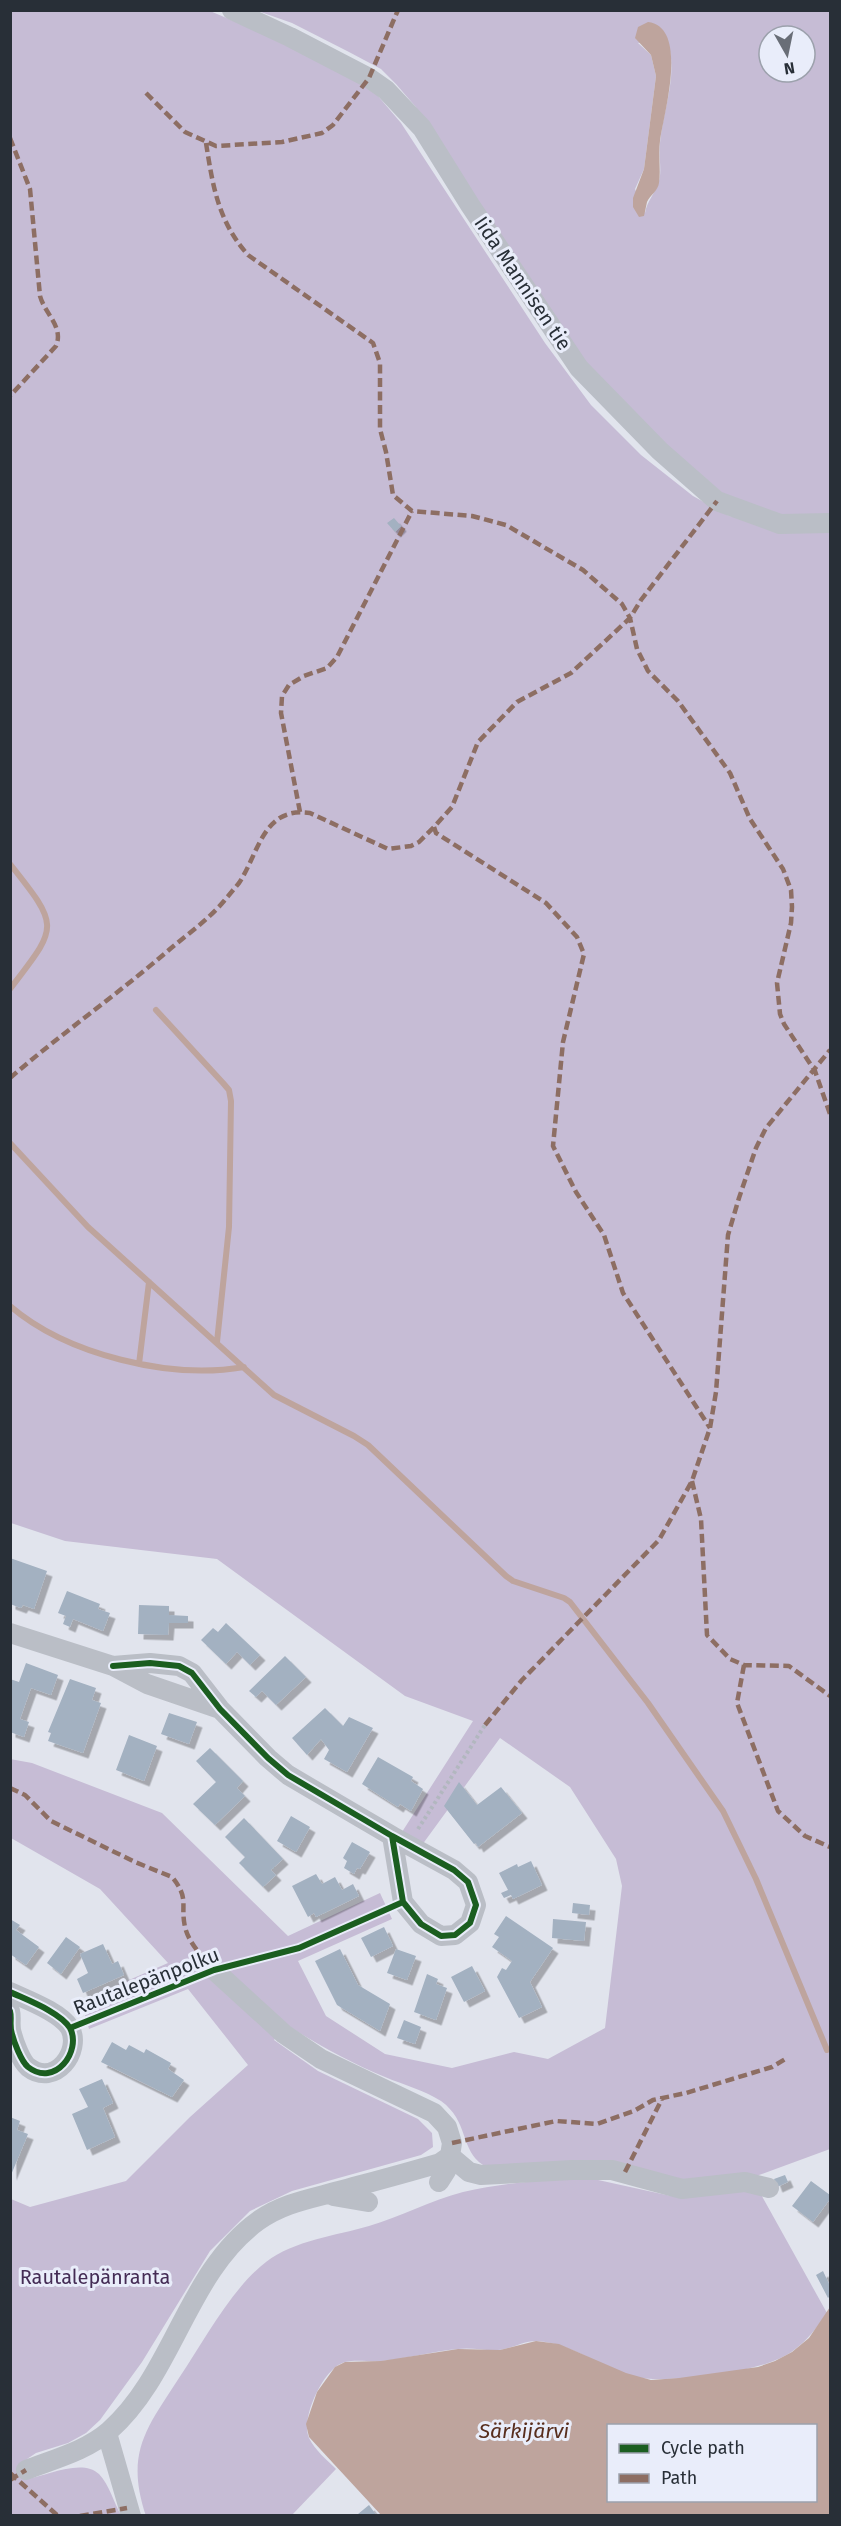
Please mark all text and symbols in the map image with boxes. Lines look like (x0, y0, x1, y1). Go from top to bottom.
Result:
north arrow (757, 24, 817, 84)
text: N (783, 58, 796, 79)
street label: Iida Mannisen tie (469, 212, 577, 354)
street label: Rautalepänpolku (70, 1942, 222, 2020)
park label: Rautalepänranta (20, 2265, 170, 2289)
water label: Särkijärvi (478, 2418, 569, 2444)
legend (607, 2424, 817, 2502)
text: Cycle path (661, 2437, 745, 2459)
text: Path (661, 2467, 697, 2489)

